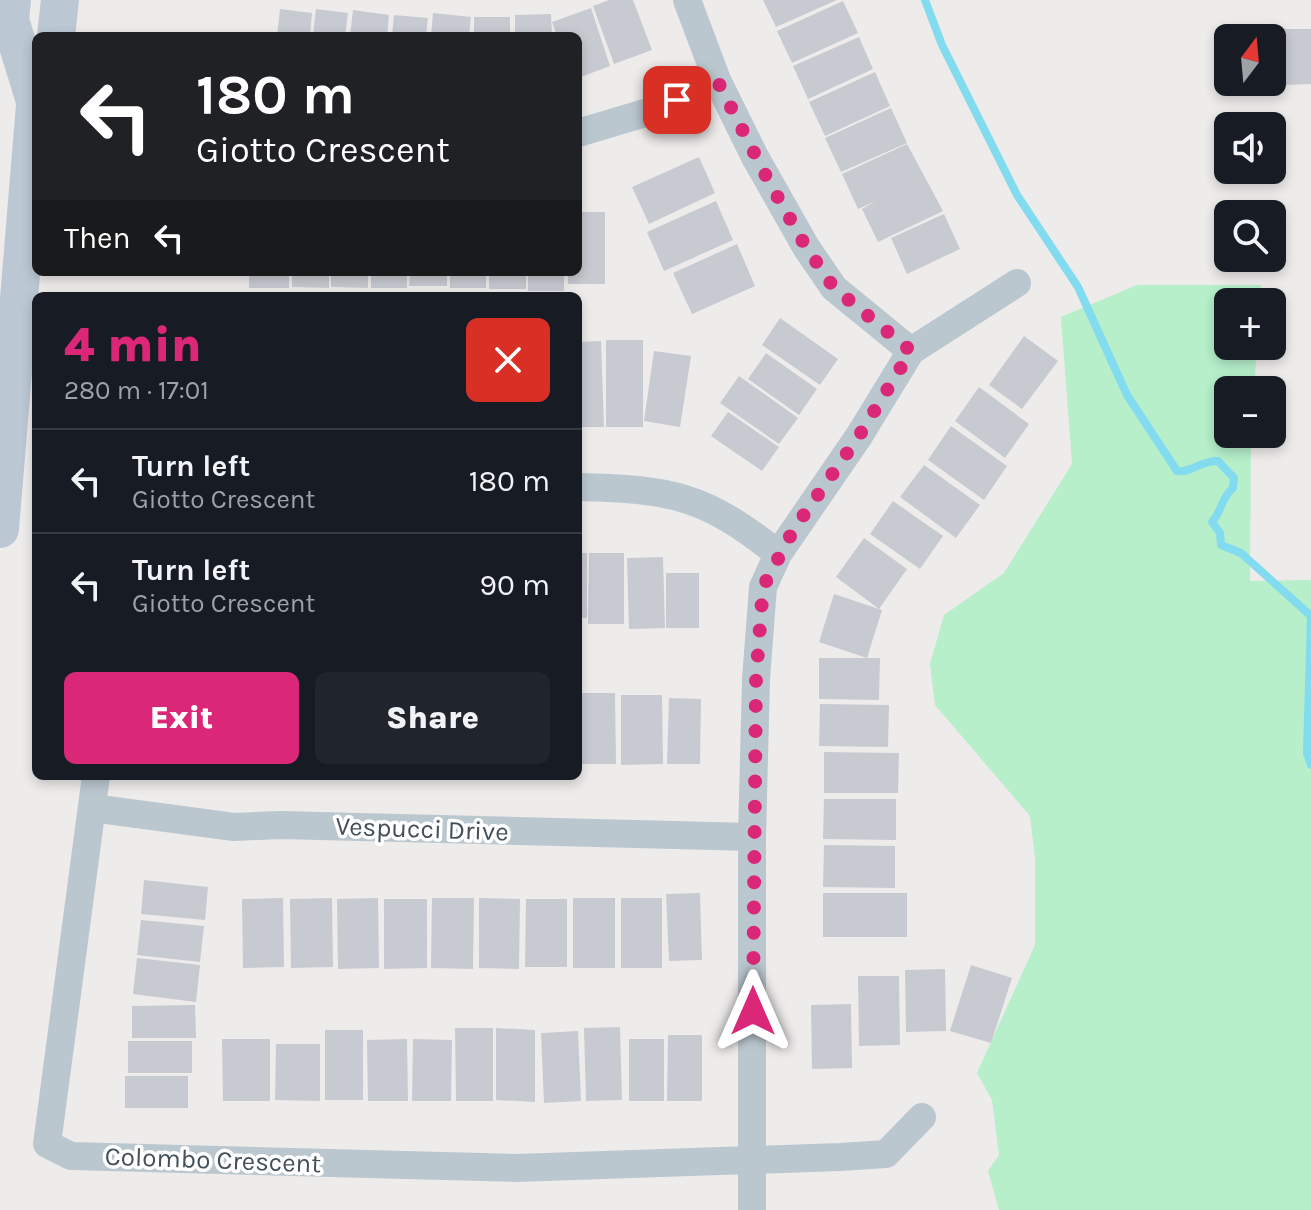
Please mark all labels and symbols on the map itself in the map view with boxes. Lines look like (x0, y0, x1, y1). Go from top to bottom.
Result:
north arrow (1214, 24, 1286, 96)
pin (643, 66, 711, 134)
street label: Vespucci Drive (335, 810, 509, 848)
position arrow (711, 969, 795, 1053)
street label: Colombo Crescent (104, 1141, 322, 1179)

